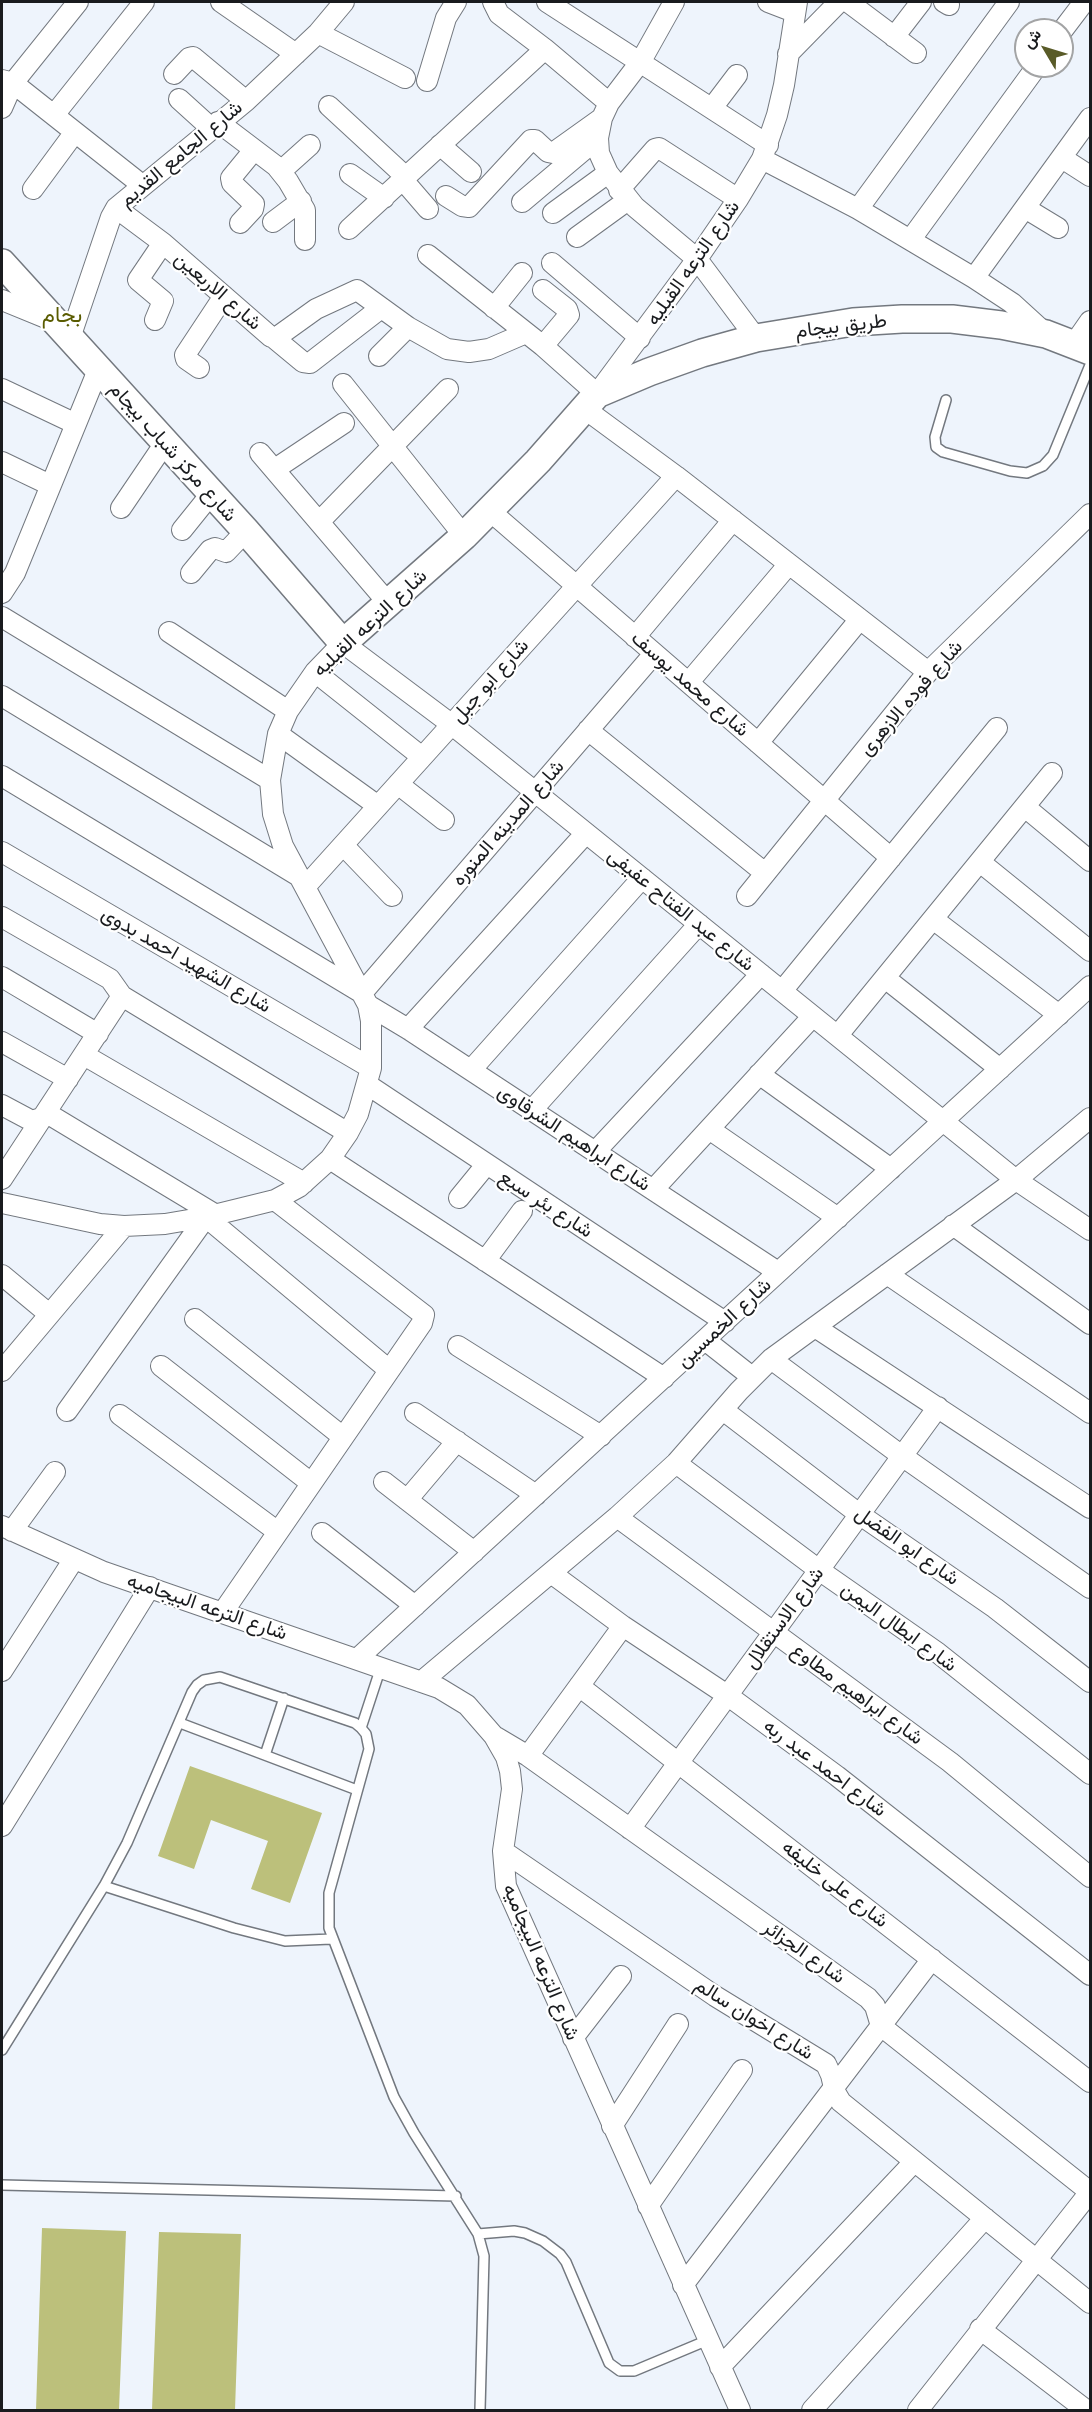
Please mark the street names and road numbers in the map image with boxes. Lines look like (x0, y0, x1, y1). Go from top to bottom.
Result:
street label: شارع الجامع القديم (115, 96, 247, 212)
street label: شارع الترعه القبليه (641, 196, 745, 330)
street label: شارع الاربعين (169, 247, 267, 335)
street label: طريق بيجام (794, 308, 888, 344)
street label: شارع مركز شباب بيجام (104, 377, 242, 527)
street label: شارع الترعه القبليه (308, 564, 432, 682)
street label: شارع محمد يوسف (626, 626, 754, 742)
street label: شارع ابو جبل (446, 634, 534, 728)
street label: شارع فوده الازهرى (854, 635, 968, 761)
street label: شارع المدينه المنوره (447, 755, 569, 891)
street label: شارع عبد الفتاح عفيفى (603, 843, 759, 977)
street label: شارع الشهيد احمد بدوى (97, 902, 275, 1018)
street label: شارع ابراهيم الشرقاوى (493, 1080, 655, 1196)
street label: شارع بئر سبع (495, 1165, 597, 1243)
street label: شارع الخمسين (672, 1273, 776, 1373)
street label: شارع ابو الفضل (850, 1501, 964, 1591)
street label: شارع الاستقلال (739, 1562, 829, 1674)
street label: شارع الترعه البيجاميه (124, 1568, 290, 1646)
street label: شارع ابطال اليمن (836, 1577, 962, 1677)
street label: شارع ابراهيم مطاوع (786, 1638, 928, 1750)
street label: شارع احمد عبد ربه (759, 1714, 891, 1822)
street label: شارع على خليفه (777, 1835, 893, 1933)
street label: شارع الترعه البيجاميه (497, 1880, 585, 2044)
street label: شارع الجزائر (758, 1915, 850, 1989)
street label: شارع اخوان سالم (690, 1973, 818, 2065)

